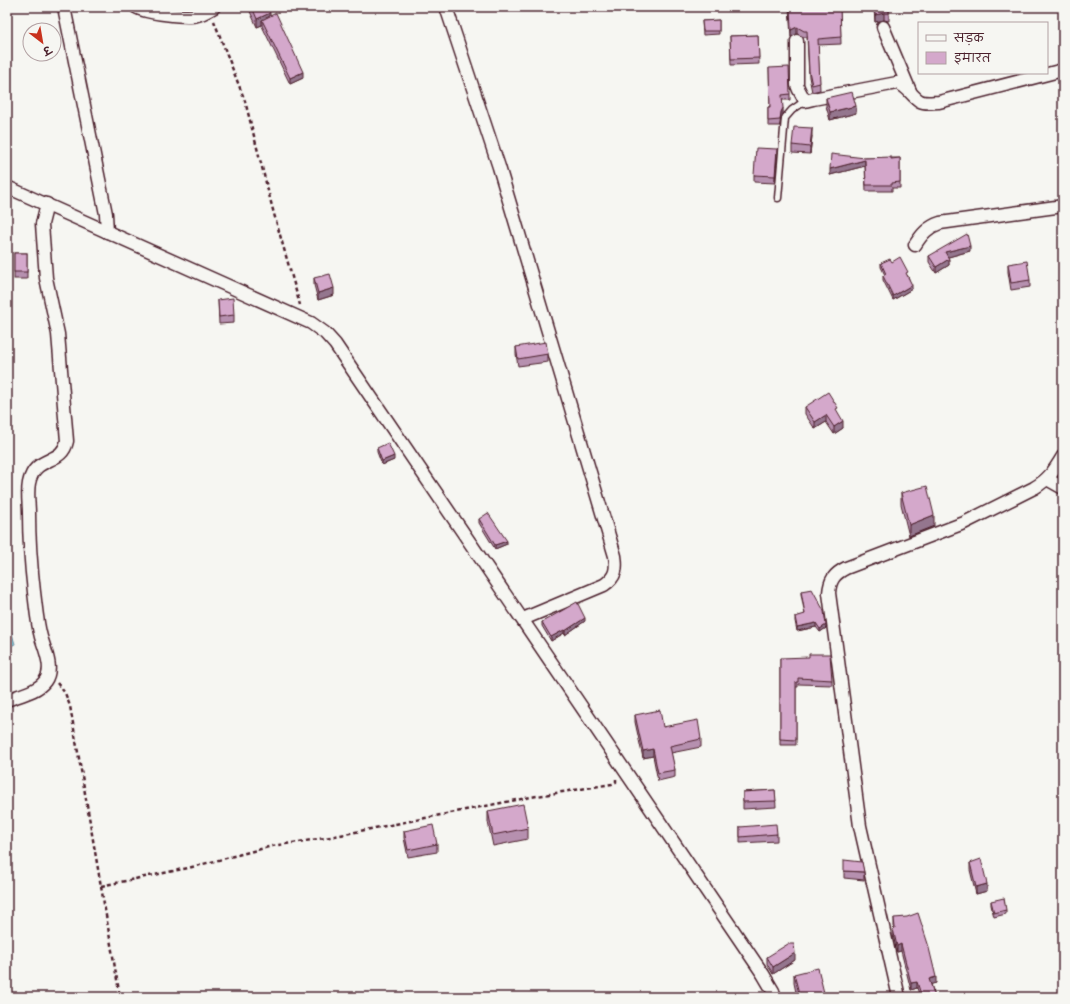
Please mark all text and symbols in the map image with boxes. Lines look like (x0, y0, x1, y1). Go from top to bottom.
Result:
north arrow (22, 22, 62, 62)
legend (918, 22, 1048, 74)
text: सड़क (953, 31, 985, 46)
text: उ (39, 42, 54, 58)
text: इमारत (954, 51, 992, 66)

